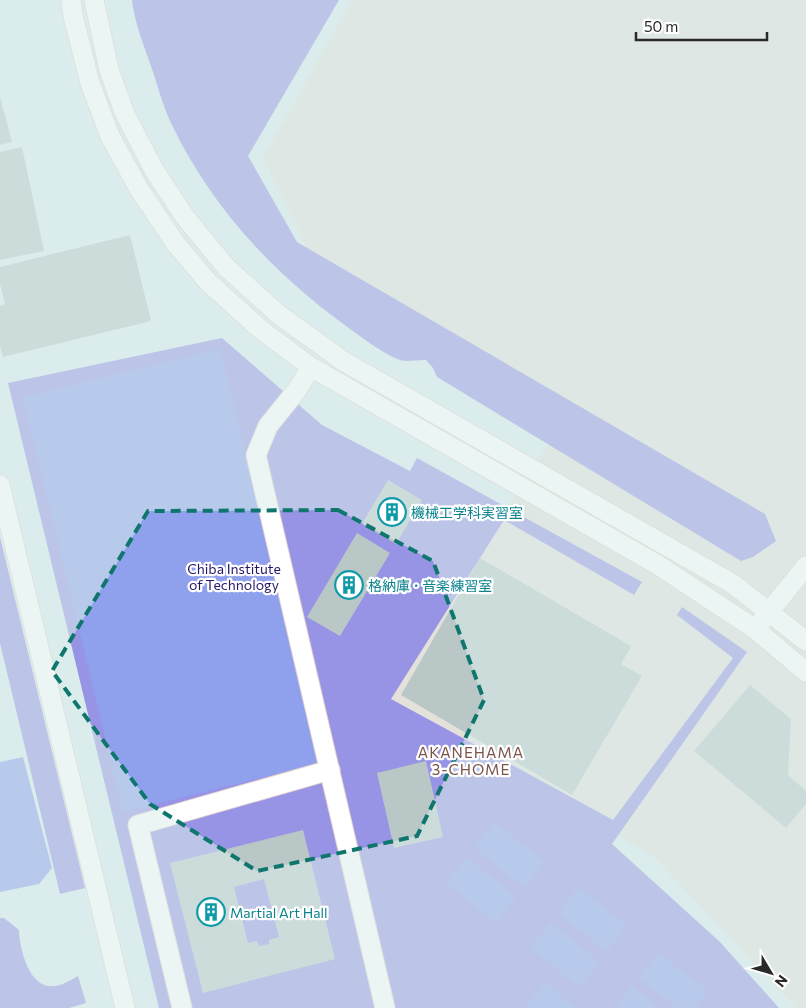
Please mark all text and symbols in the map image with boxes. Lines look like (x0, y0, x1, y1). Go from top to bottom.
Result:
scale bar (636, 10, 767, 42)
text: 50 m (644, 17, 678, 35)
building icon: 機械工学科実習室 (377, 497, 407, 527)
place label: 機械工学科実習室 (411, 504, 523, 521)
park label: Chiba Institute of Technology (187, 560, 281, 593)
building icon: 格納庫 ･ 音楽練習室 (334, 570, 364, 600)
place label: 格納庫 ･ 音楽練習室 (368, 577, 492, 594)
district label: AKANEHAMA 3-CHOME (418, 743, 524, 778)
building icon: Martial Art Hall (196, 897, 226, 927)
place label: Martial Art Hall (230, 904, 328, 921)
north arrow (746, 948, 796, 998)
text: N (772, 972, 792, 991)

